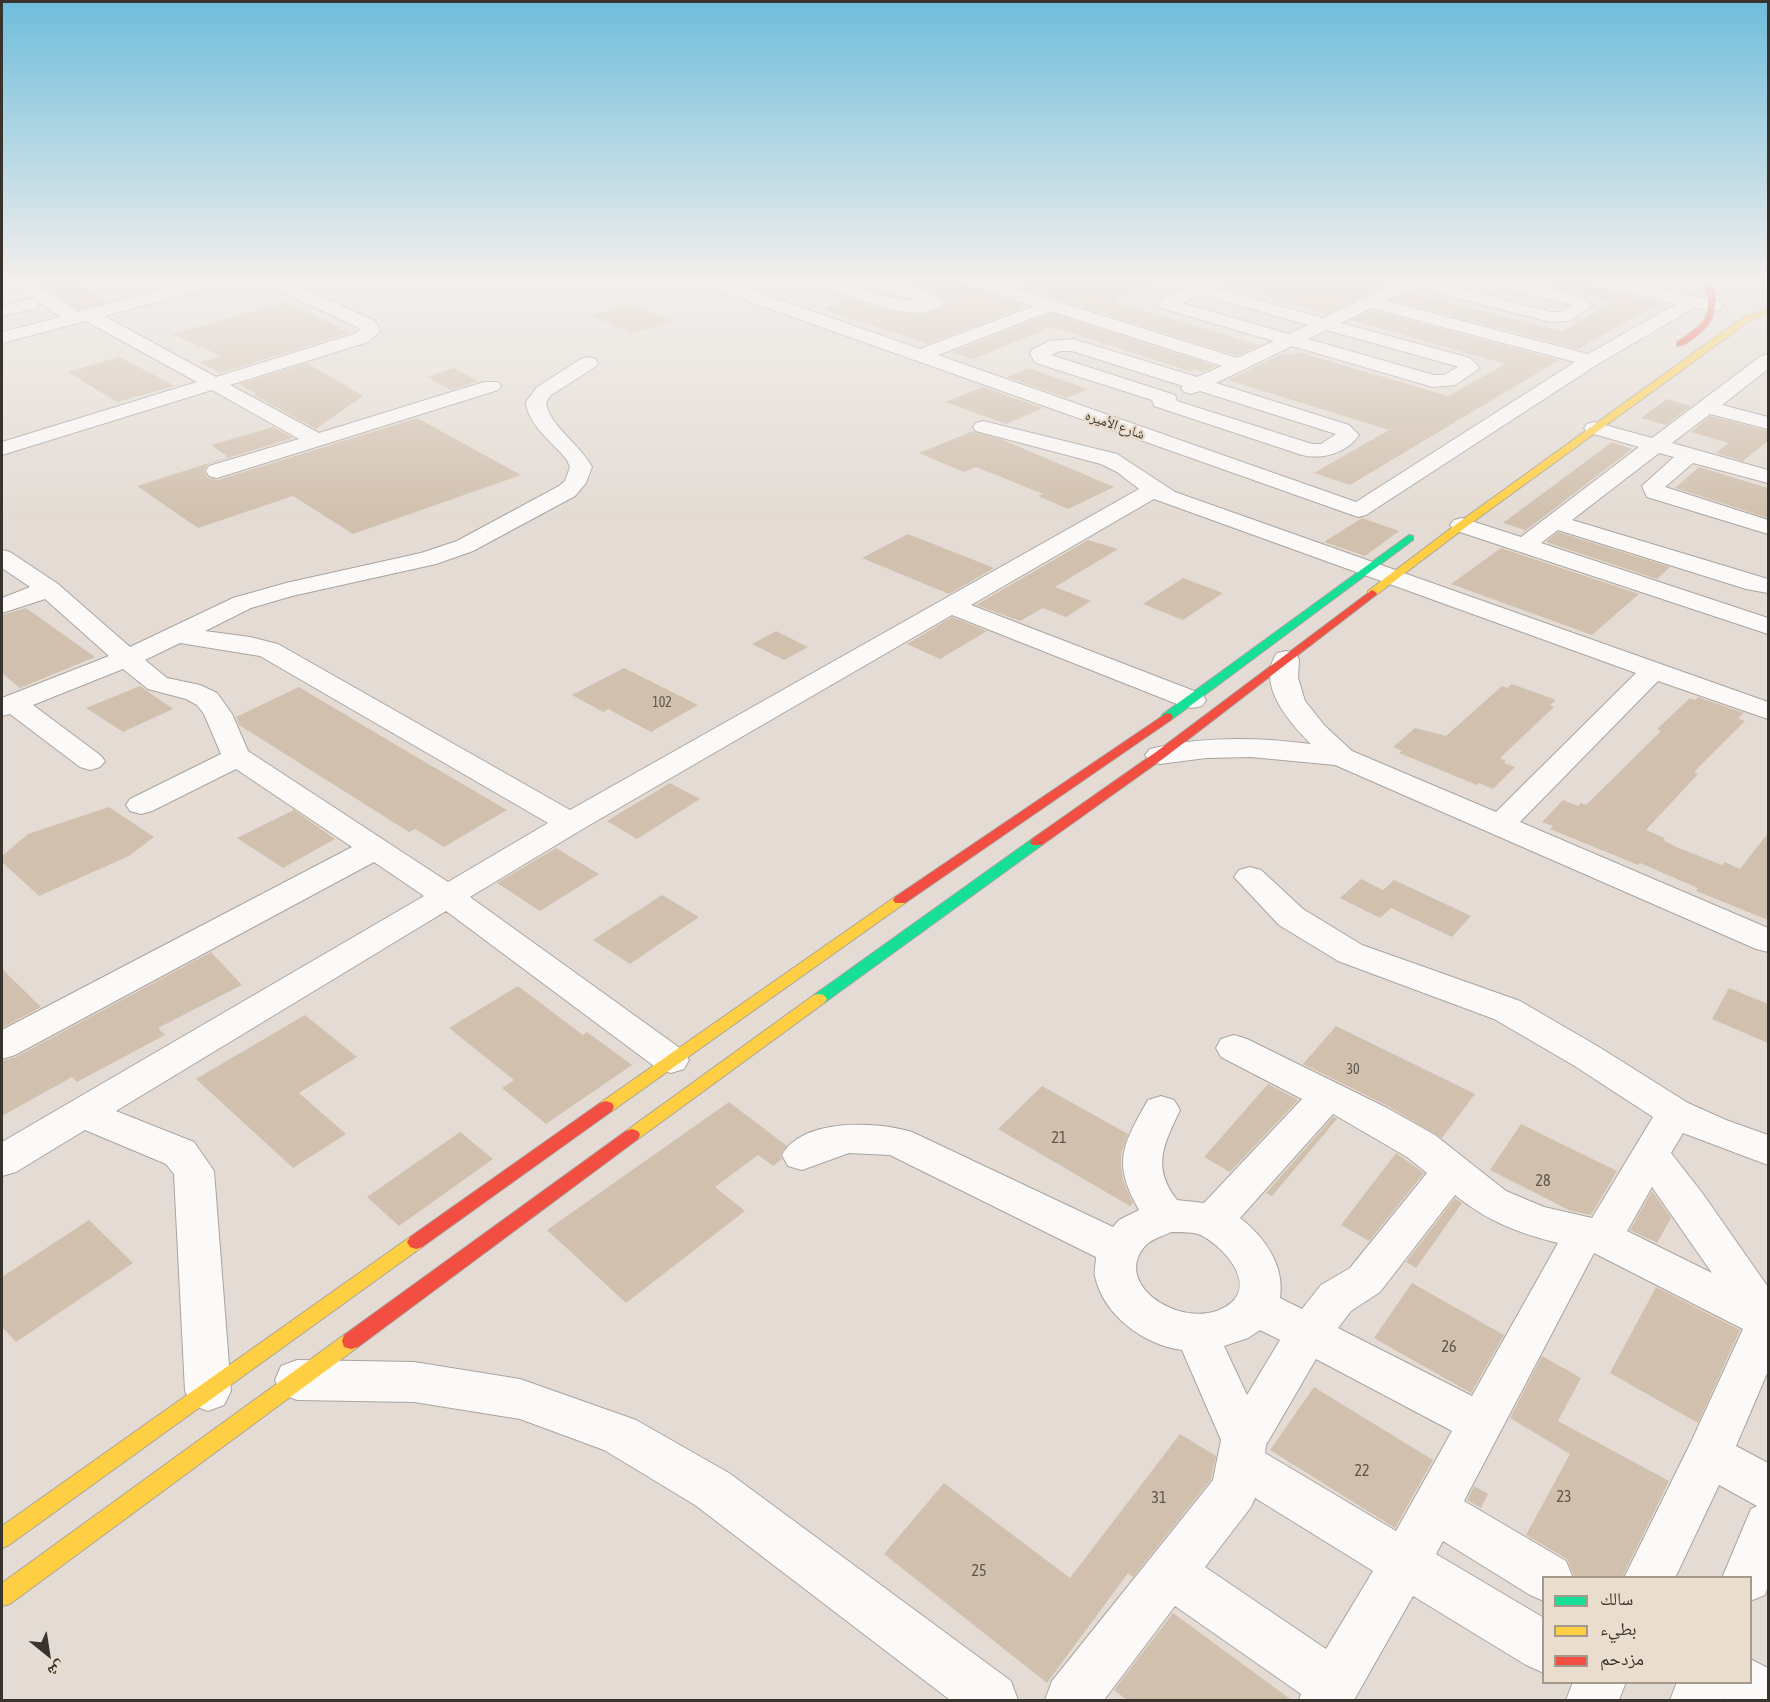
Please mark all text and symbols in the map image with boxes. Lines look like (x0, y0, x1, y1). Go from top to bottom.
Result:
street label: شارع الأميره (1083, 407, 1147, 443)
house number: 102 (652, 695, 672, 711)
house number: 30 (1346, 1062, 1360, 1078)
house number: 21 (1051, 1128, 1067, 1148)
house number: 28 (1535, 1171, 1551, 1191)
house number: 26 (1441, 1337, 1457, 1357)
house number: 22 (1354, 1461, 1370, 1481)
house number: 23 (1556, 1487, 1572, 1507)
house number: 31 (1151, 1488, 1167, 1508)
house number: 25 (971, 1561, 987, 1581)
legend (1542, 1576, 1752, 1684)
text: سالك (1600, 1588, 1633, 1609)
text: بطيء (1600, 1618, 1637, 1639)
north arrow (18, 1624, 78, 1684)
text: مزدحم (1600, 1648, 1644, 1669)
text: ش (45, 1658, 69, 1682)

